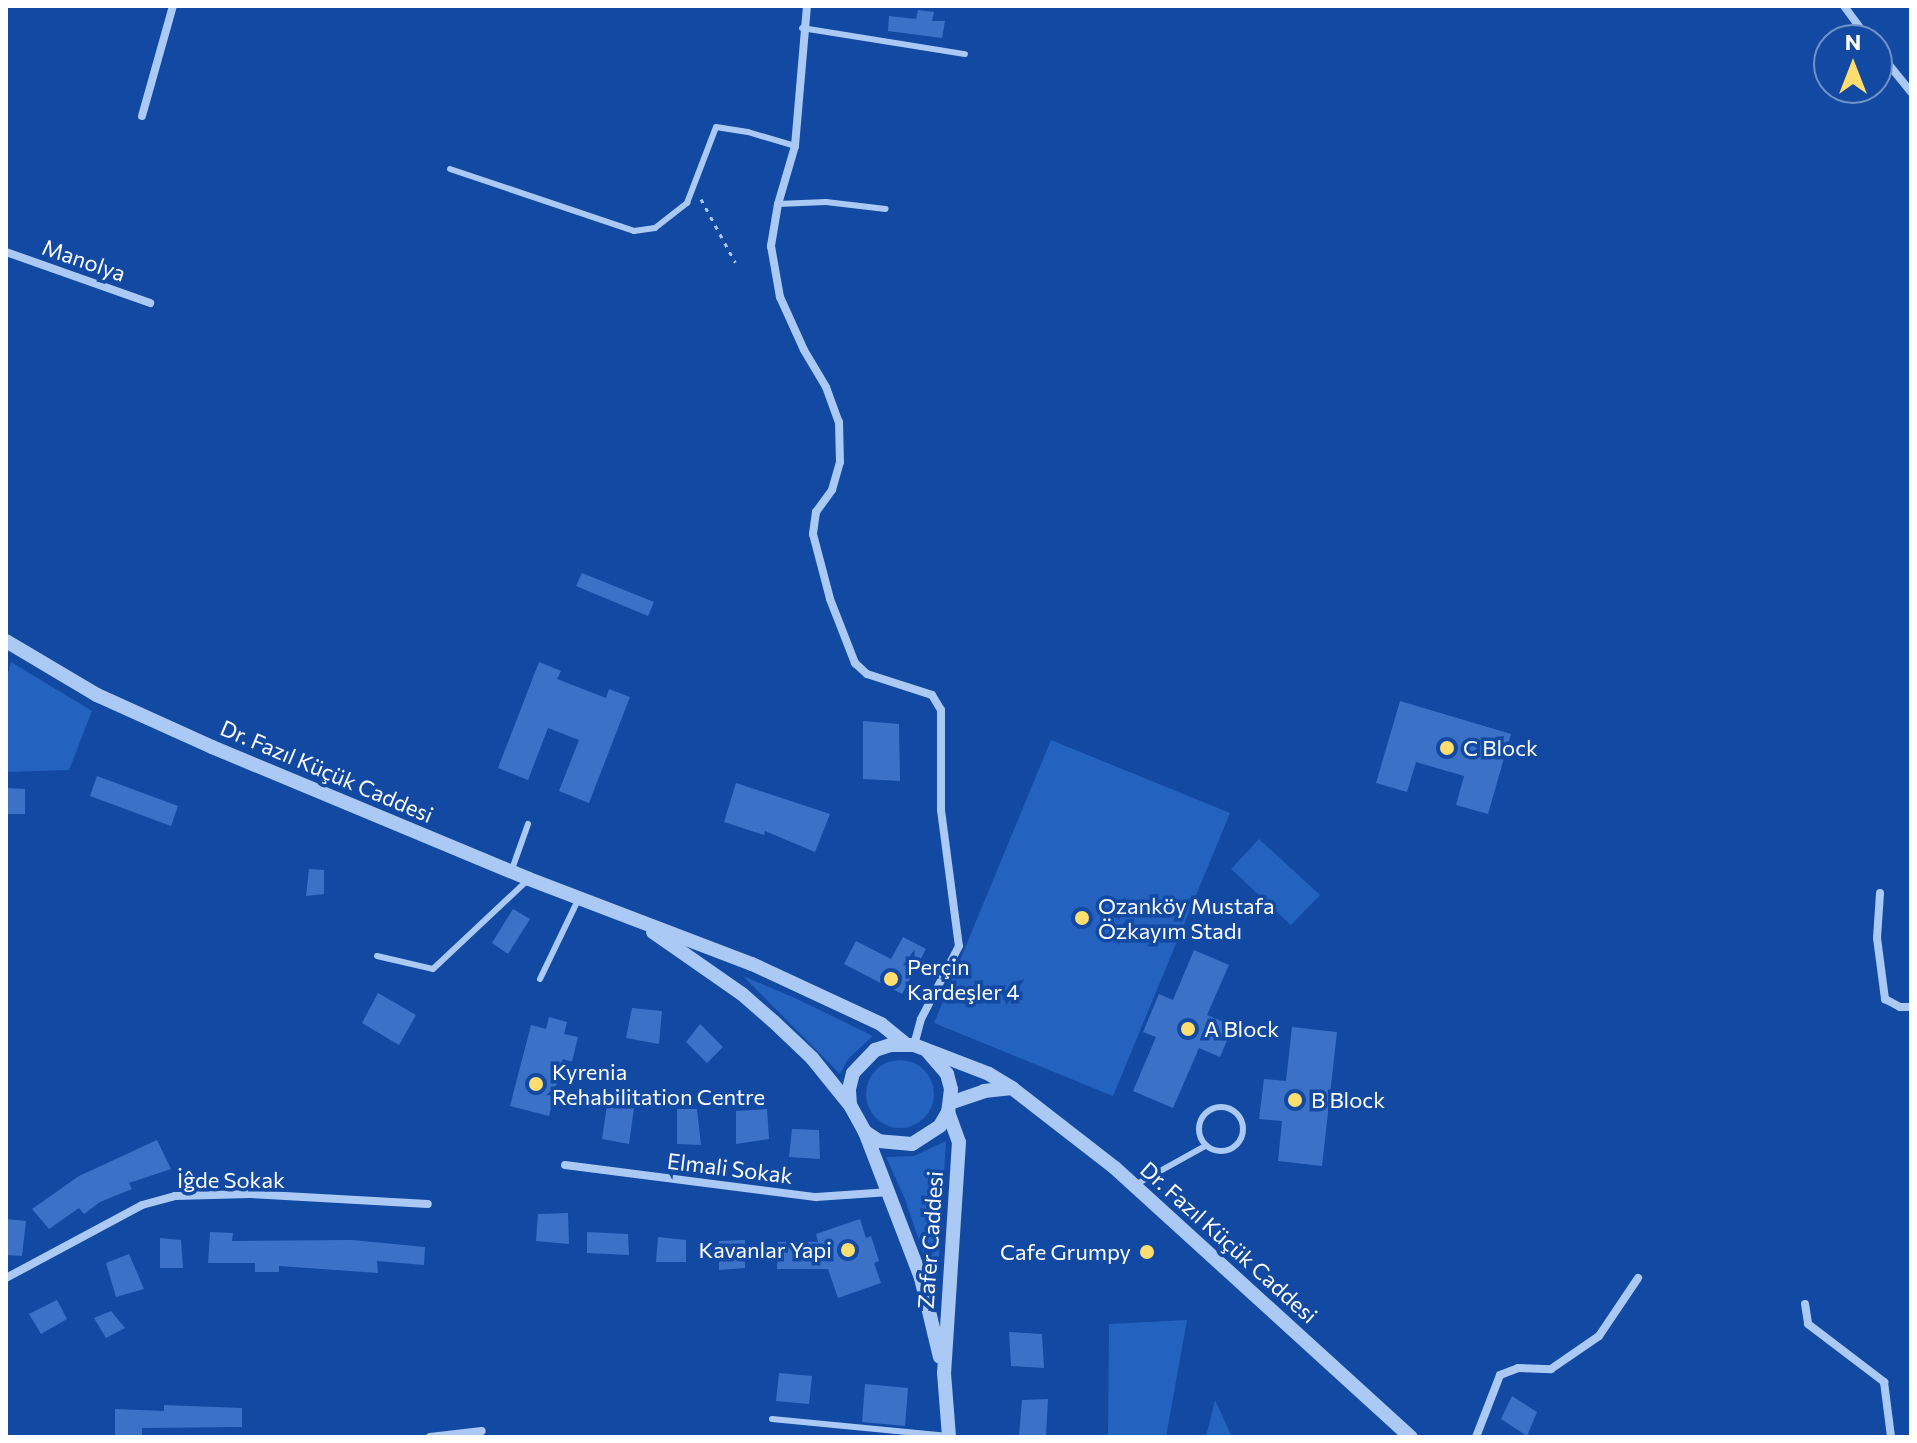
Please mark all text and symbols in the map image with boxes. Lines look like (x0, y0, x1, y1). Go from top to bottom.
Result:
north arrow (1813, 24, 1893, 104)
text: N (1845, 28, 1861, 55)
street label: Manolya (39, 233, 129, 287)
street label: Dr. Fazıl Küçük Caddesi (217, 714, 437, 828)
place label: C Block (1463, 735, 1538, 761)
marker: C Block (1438, 739, 1456, 757)
place label: Ozanköy Mustafa Özkayım Stadı (1098, 892, 1275, 944)
marker: Ozanköy Mustafa Özkayım Stadı (1073, 909, 1091, 927)
place label: Perçin Kardeşler 4 (907, 953, 1019, 1004)
marker: Perçin Kardeşler 4 (882, 970, 900, 988)
place label: A Block (1204, 1016, 1279, 1042)
marker: A Block (1179, 1020, 1197, 1038)
place label: Kyrenia Rehabilitation Centre (552, 1058, 765, 1110)
marker: Kyrenia Rehabilitation Centre (527, 1075, 545, 1093)
place label: B Block (1311, 1087, 1385, 1113)
marker: B Block (1286, 1091, 1304, 1109)
street label: Elmali Sokak (666, 1147, 794, 1189)
street label: Dr. Fazıl Küçük Caddesi (1135, 1156, 1323, 1328)
street label: İĝde Sokak (177, 1167, 285, 1193)
street label: Zafer Caddesi (912, 1170, 948, 1310)
place label: Kavanlar Yapi (698, 1237, 832, 1263)
place label: Cafe Grumpy (1000, 1239, 1131, 1265)
marker: Kavanlar Yapi (839, 1241, 857, 1259)
marker: Cafe Grumpy (1138, 1243, 1156, 1261)

